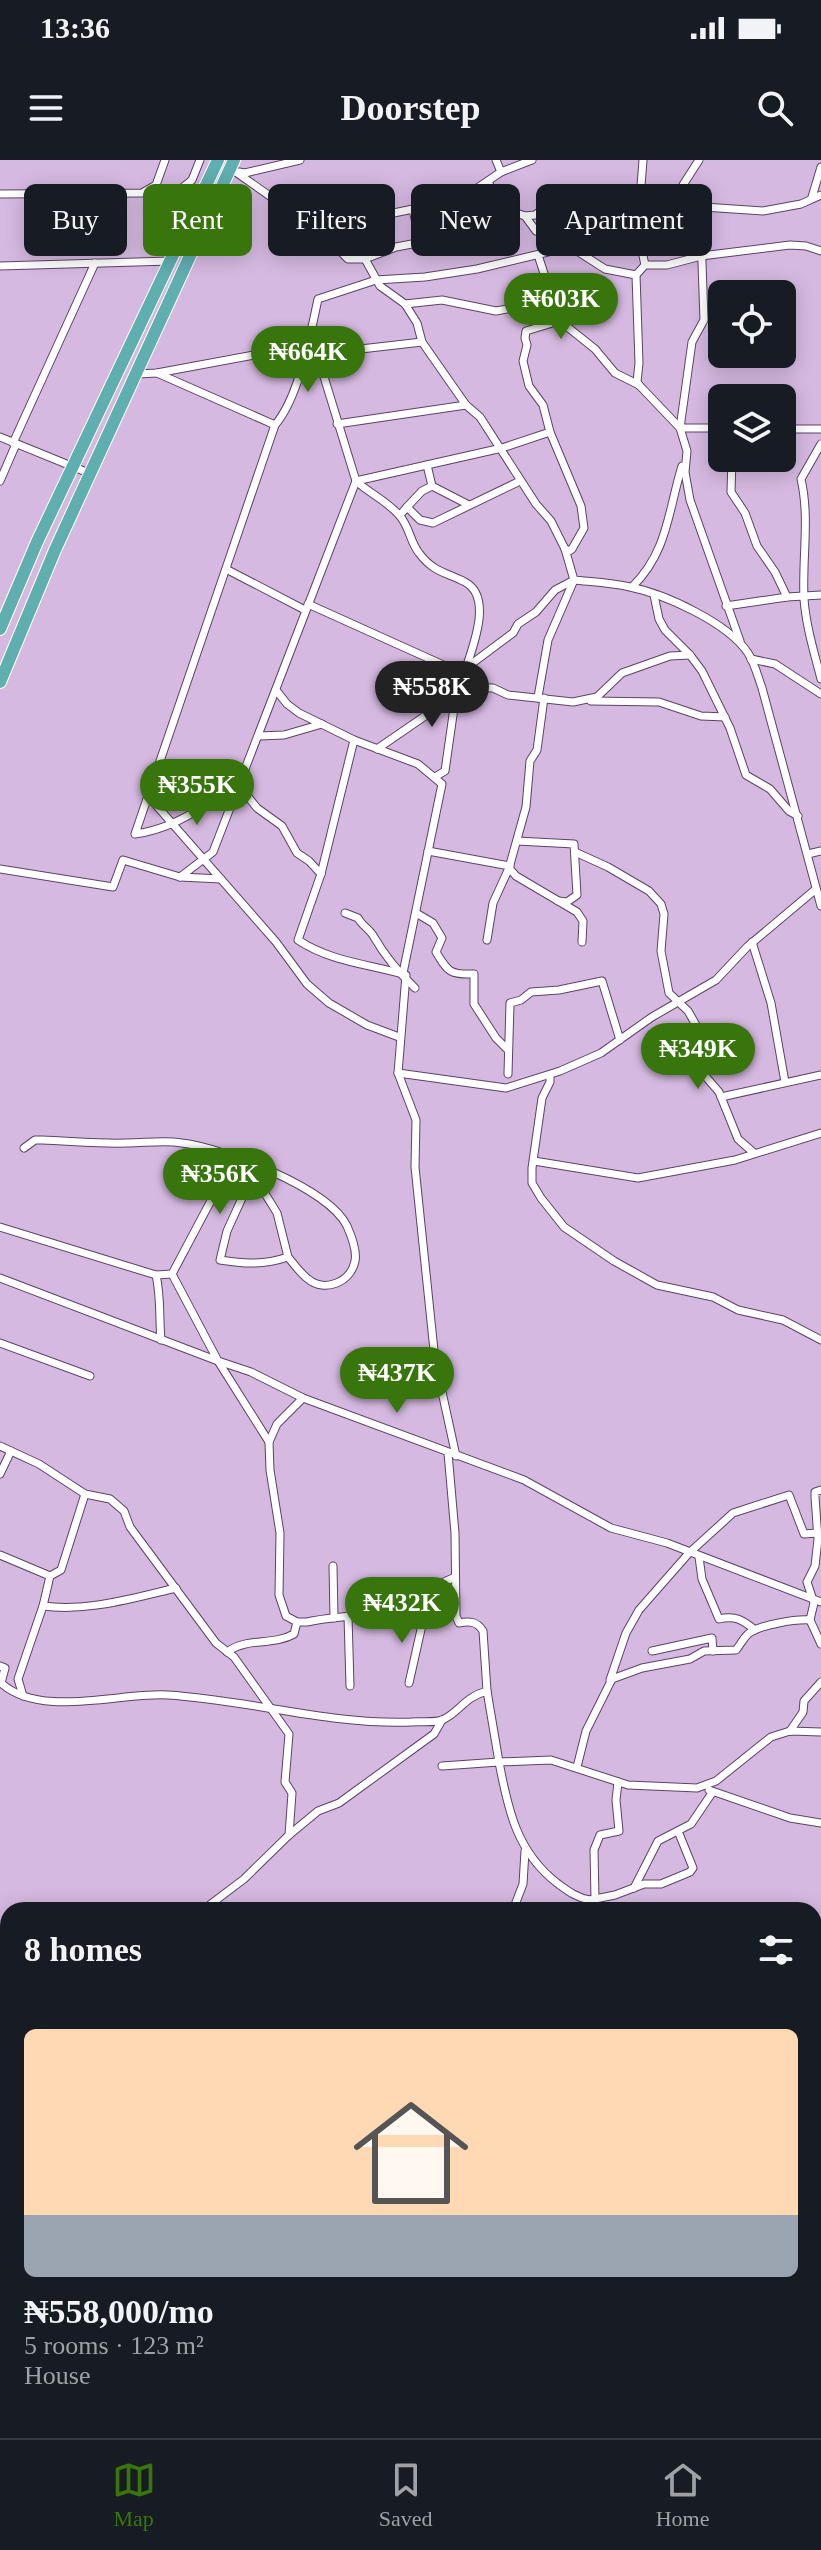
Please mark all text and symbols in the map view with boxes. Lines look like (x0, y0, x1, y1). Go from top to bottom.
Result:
text: 13:36 (40, 11, 110, 44)
icon: menu (24, 86, 68, 130)
icon: search (753, 86, 797, 130)
text: Doorstep (341, 88, 480, 128)
chip: Buy (24, 184, 127, 256)
chip: Rent (143, 184, 252, 256)
chip: Filters (268, 184, 395, 256)
chip: New (411, 184, 520, 256)
chip: Apartment (536, 184, 712, 256)
pin: ₦603K (505, 273, 617, 341)
map controls (708, 280, 796, 472)
button: locate (708, 280, 796, 368)
text: ₦603K (522, 284, 600, 313)
pin: ₦664K (252, 326, 364, 394)
text: ₦664K (269, 337, 347, 366)
button: layers (708, 384, 796, 472)
pin: ₦558K (376, 661, 488, 729)
text: ₦558K (393, 672, 471, 701)
pin: ₦355K (141, 759, 253, 827)
text: ₦355K (158, 770, 236, 799)
pin: ₦349K (642, 1023, 754, 1091)
text: ₦349K (659, 1034, 737, 1063)
pin: ₦356K (164, 1148, 276, 1216)
text: ₦356K (181, 1159, 259, 1188)
pin: ₦437K (341, 1347, 453, 1415)
text: ₦437K (358, 1358, 436, 1387)
pin: ₦432K (346, 1577, 458, 1645)
text: ₦432K (363, 1588, 441, 1617)
icon: filters (754, 1928, 798, 1972)
text: 8 homes (24, 1931, 142, 1968)
icon: home (339, 2081, 483, 2225)
text: ₦558,000/mo (24, 2293, 214, 2330)
text: 5 rooms · 123 m² (24, 2331, 204, 2360)
text: House (24, 2361, 90, 2390)
tab: Map (112, 2458, 156, 2532)
tab: Saved (379, 2458, 433, 2532)
tab: Home (656, 2458, 709, 2532)

